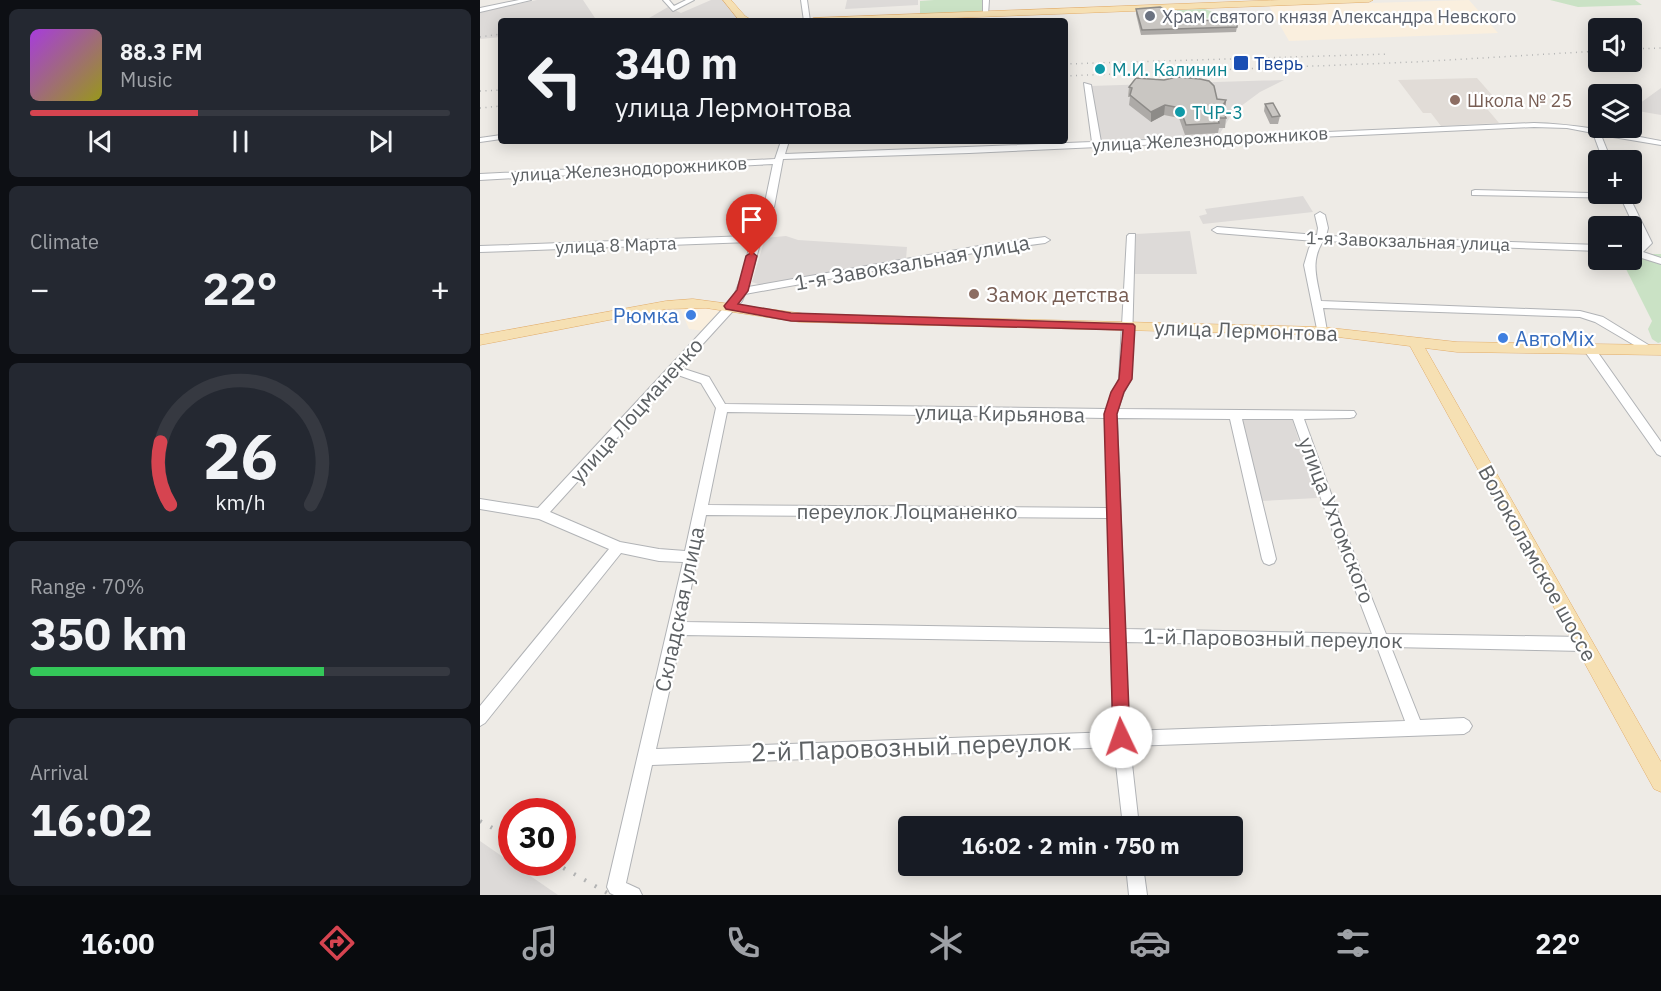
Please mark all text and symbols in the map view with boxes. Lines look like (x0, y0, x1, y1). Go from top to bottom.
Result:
place label: Храм святого князя Александра Невского (1162, 5, 1516, 28)
marker: Храм святого князя Александра Невского (1143, 9, 1157, 23)
map controls (1588, 18, 1642, 270)
button: sound (1588, 18, 1642, 72)
text: 340 m (615, 36, 738, 91)
text: 88.3 FM (120, 37, 203, 66)
icon: left (516, 42, 594, 120)
place label: Тверь (1254, 52, 1303, 75)
marker: Тверь (1232, 54, 1250, 72)
place label: М.И. Калинин (1112, 58, 1228, 81)
marker: М.И. Калинин (1093, 62, 1107, 76)
text: Music (120, 66, 172, 93)
button: layers (1588, 84, 1642, 138)
text: улица Лермонтова (615, 89, 852, 124)
place label: Школа № 25 (1467, 89, 1572, 112)
marker: Школа № 25 (1448, 93, 1462, 107)
place label: ТЧР-3 (1192, 101, 1243, 124)
marker: ТЧР-3 (1173, 105, 1187, 119)
street label: улица Железнодорожников (1091, 121, 1329, 157)
icon: previous (84, 125, 117, 158)
icon: pause (224, 125, 257, 158)
icon: next (364, 125, 397, 158)
button: + (1588, 150, 1642, 204)
street label: улица Железнодорожников (510, 151, 748, 187)
pin (726, 194, 777, 256)
icon: arrive (735, 203, 768, 236)
button: − (1588, 216, 1642, 270)
street label: 1-я Завокзальная улица (1306, 226, 1511, 256)
text: Climate (30, 228, 99, 255)
street label: 1-я Завокзальная улица (792, 228, 1032, 296)
street label: улица 8 Марта (555, 231, 677, 259)
text: 22° (202, 259, 278, 317)
text: − (30, 267, 50, 310)
text: + (430, 267, 450, 310)
place label: Замок детства (986, 280, 1129, 308)
marker: Замок детства (967, 287, 981, 301)
place label: Рюмка (613, 301, 679, 329)
marker: Рюмка (684, 308, 698, 322)
street label: улица Лермонтова (1153, 313, 1339, 347)
place label: АвтоMix (1515, 324, 1595, 352)
street label: улица Лоцманенко (563, 331, 709, 489)
marker: АвтоMix (1496, 331, 1510, 345)
street label: улица Кирьянова (915, 398, 1085, 428)
text: 26 (203, 415, 277, 496)
street label: улица Ухтомского (1292, 433, 1382, 607)
street label: Волоколамское шоссе (1472, 460, 1604, 666)
text: km/h (215, 488, 265, 516)
street label: переулок Лоцманенко (796, 497, 1018, 525)
street label: Складская улица (648, 524, 710, 694)
text: Range · 70% (30, 573, 145, 600)
text: 350 km (30, 604, 188, 662)
street label: 1-й Паровозный переулок (1143, 622, 1403, 654)
position arrow (1089, 705, 1153, 769)
street label: 2-й Паровозный переулок (750, 723, 1072, 769)
text: Arrival (30, 759, 88, 786)
text: 16:02 (30, 790, 153, 848)
speed limit sign: 30 (498, 798, 576, 876)
text: 16:02 · 2 min · 750 m (961, 831, 1180, 860)
icon: directions (316, 922, 358, 964)
icon: music (519, 922, 561, 964)
icon: phone (722, 922, 764, 964)
icon: climate (925, 922, 967, 964)
icon: car (1129, 922, 1171, 964)
icon: filters (1332, 922, 1374, 964)
text: 16:00 (81, 926, 154, 961)
text: 22° (1535, 926, 1580, 961)

